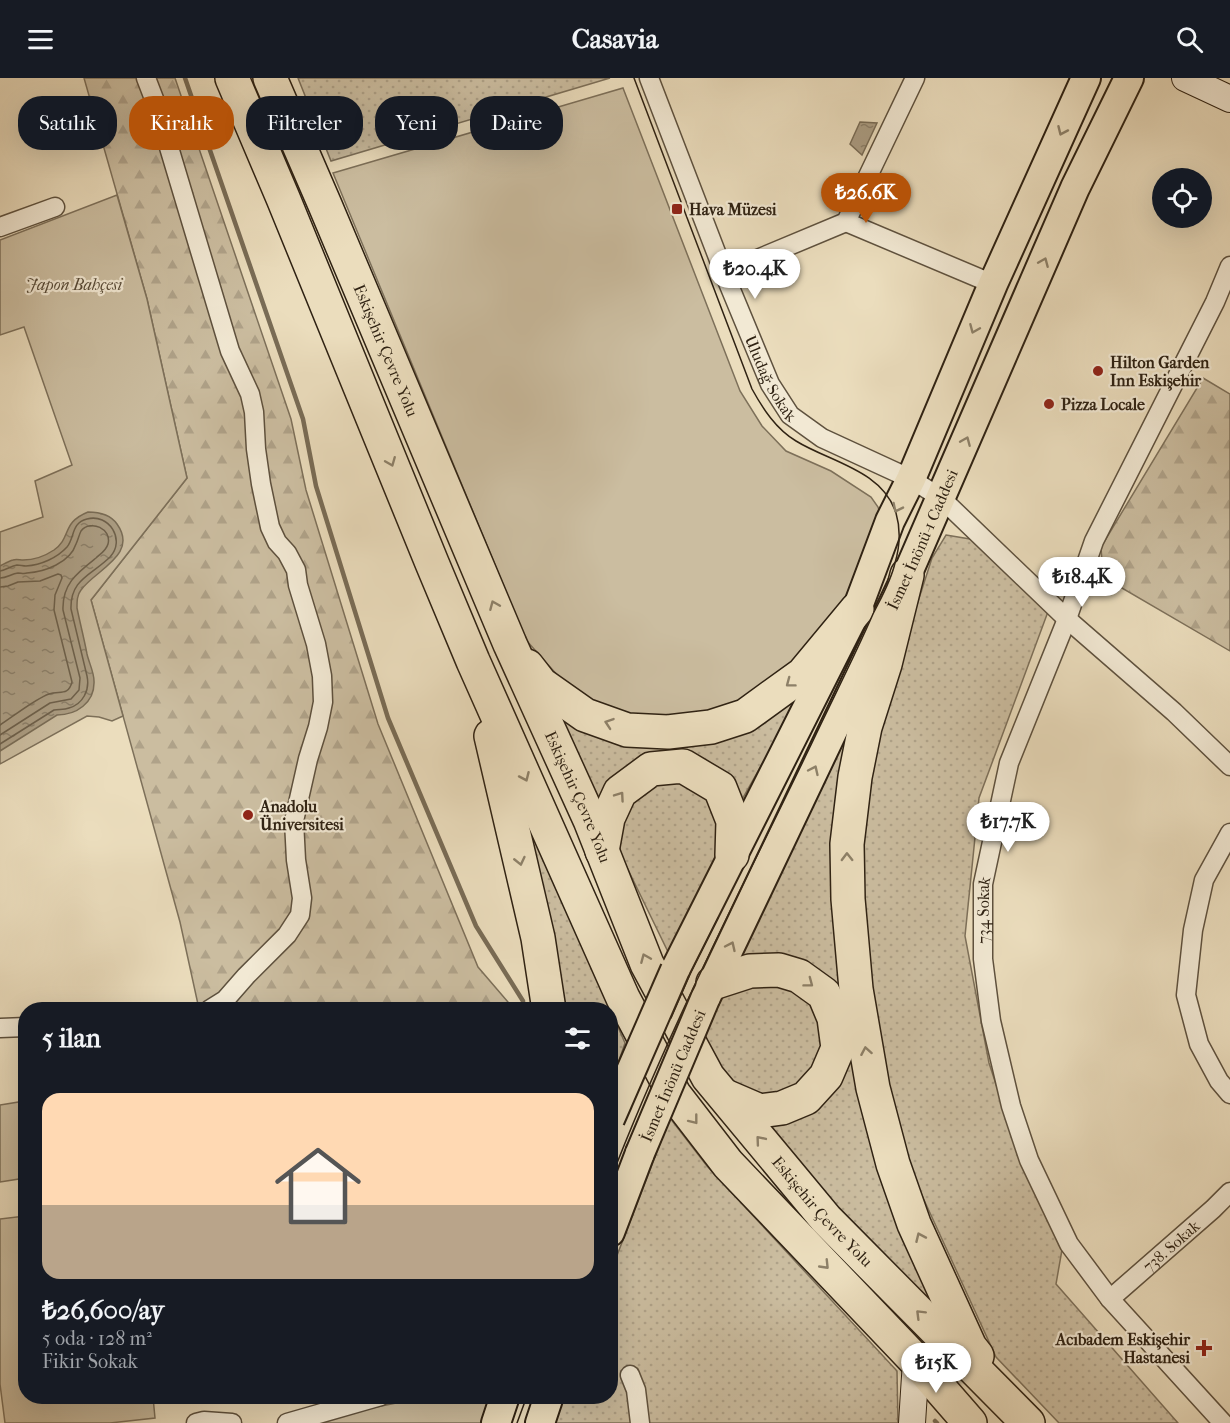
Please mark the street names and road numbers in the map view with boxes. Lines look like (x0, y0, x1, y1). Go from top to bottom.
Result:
street label: Eskişehir Çevre Yolu (350, 281, 423, 419)
street label: Uludağ Sokak (741, 332, 800, 426)
street label: İsmet İnönü-1 Caddesi (882, 466, 961, 613)
street label: Eskişehir Çevre Yolu (541, 728, 615, 865)
street label: 734 Sokak (974, 874, 994, 944)
street label: İsmet İnönü Caddesi (636, 1006, 709, 1145)
street label: Eskişehir Çevre Yolu (768, 1152, 877, 1270)
street label: 738. Sokak (1139, 1215, 1204, 1276)

